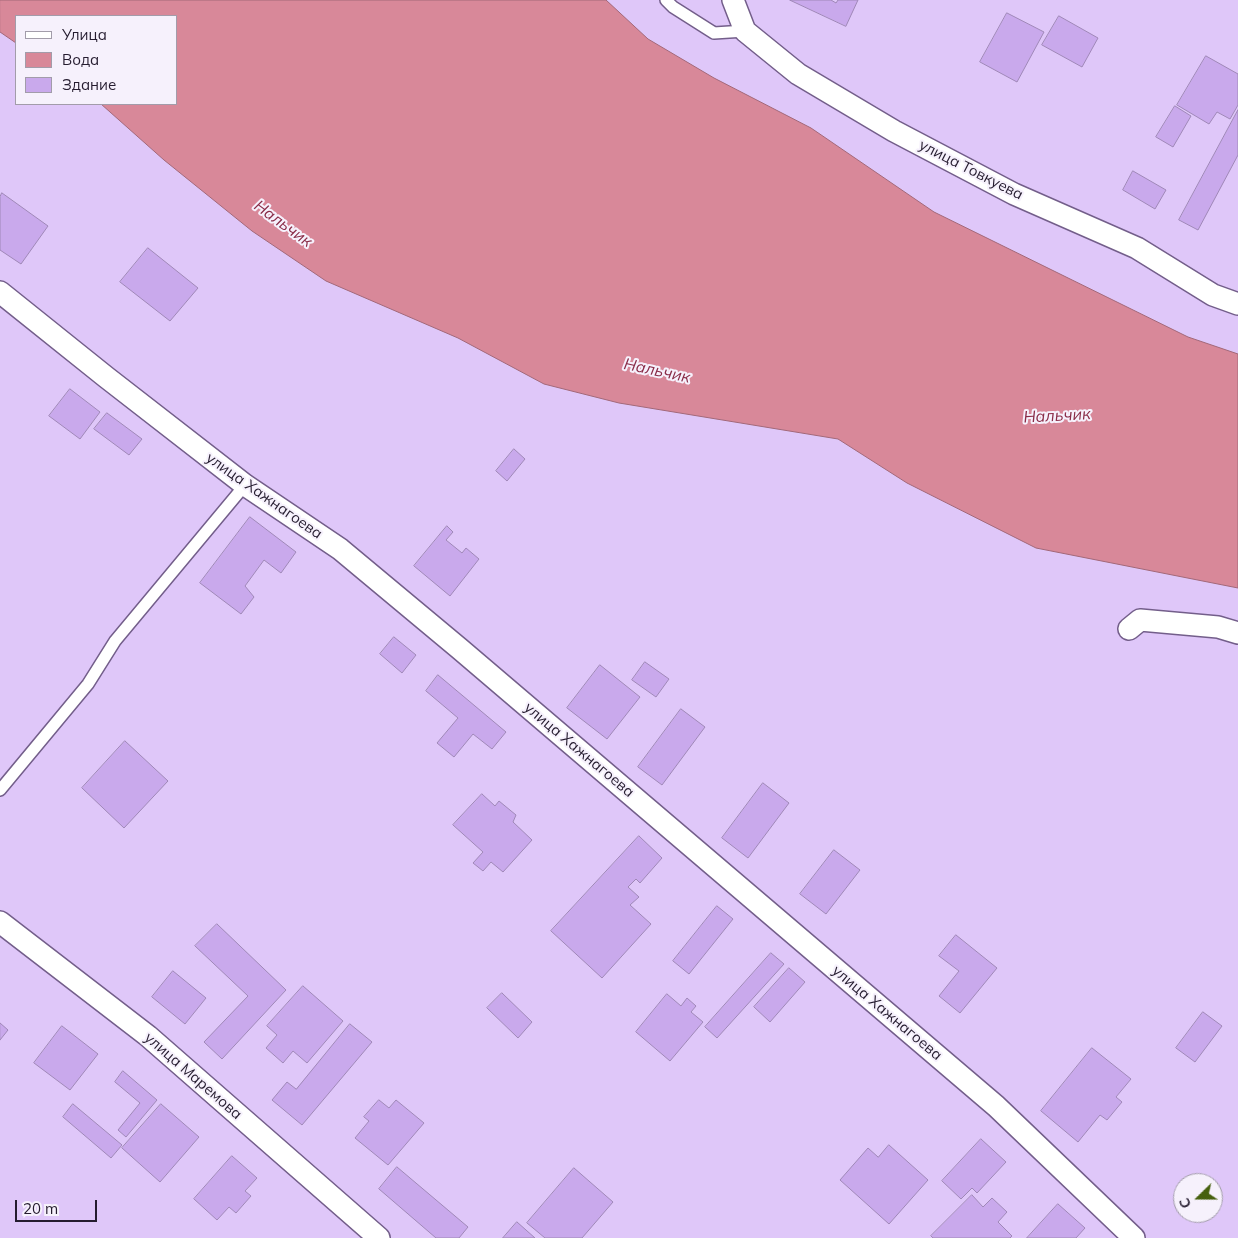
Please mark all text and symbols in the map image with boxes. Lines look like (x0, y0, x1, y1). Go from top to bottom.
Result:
legend (15, 15, 178, 105)
text: Улица (62, 25, 107, 44)
text: Вода (62, 50, 99, 69)
text: Здание (62, 75, 116, 94)
street label: улица Товкуева (916, 136, 1026, 204)
water label: Нальчик (250, 196, 316, 252)
water label: Нальчик (622, 355, 692, 387)
water label: Нальчик (1023, 405, 1091, 427)
street label: улица Хажнагоева (202, 449, 326, 543)
street label: улица Хажнагоева (520, 699, 638, 801)
street label: улица Хажнагоева (828, 962, 946, 1064)
street label: улица Маремова (141, 1029, 245, 1123)
north arrow (1173, 1173, 1223, 1223)
scale bar (18, 1190, 100, 1222)
text: С (1175, 1195, 1195, 1211)
text: 20 m (23, 1199, 58, 1218)

